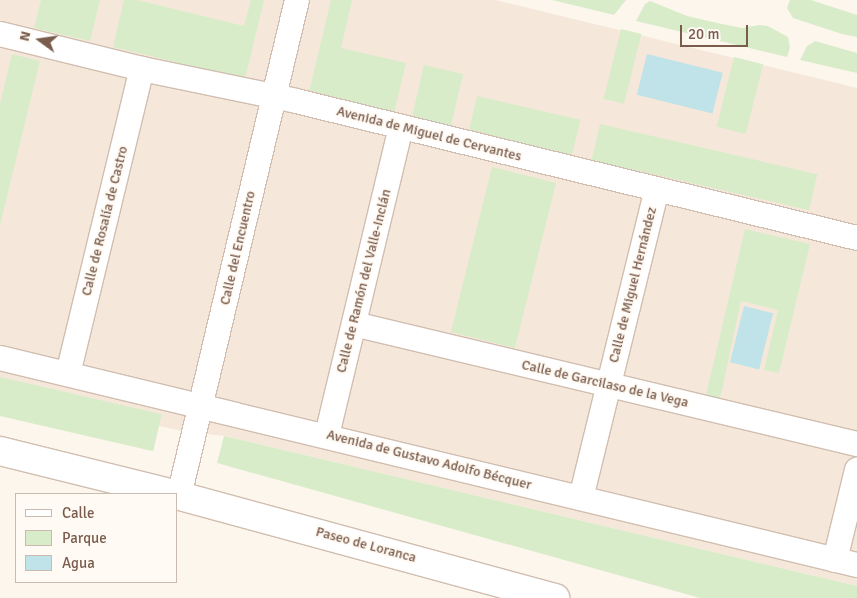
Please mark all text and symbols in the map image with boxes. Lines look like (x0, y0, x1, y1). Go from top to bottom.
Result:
north arrow (15, 15, 65, 65)
scale bar (682, 15, 750, 47)
text: 20 m (688, 25, 719, 43)
text: N (16, 29, 34, 43)
street label: Avenida de Miguel de Cervantes (335, 103, 523, 165)
street label: Calle de Rosalía de Castro (78, 144, 132, 298)
street label: Calle de Ramón del Valle-Inclán (333, 187, 395, 375)
street label: Calle del Encuentro (217, 189, 259, 307)
street label: Calle de Miguel Hernández (606, 205, 660, 365)
street label: Calle de Garcilaso de la Vega (520, 357, 690, 411)
street label: Avenida de Gustavo Adolfo Bécquer (325, 426, 533, 494)
legend (15, 493, 178, 583)
text: Calle (62, 504, 95, 522)
street label: Paseo de Loranca (314, 523, 418, 567)
text: Parque (62, 529, 107, 547)
text: Agua (62, 554, 95, 572)

